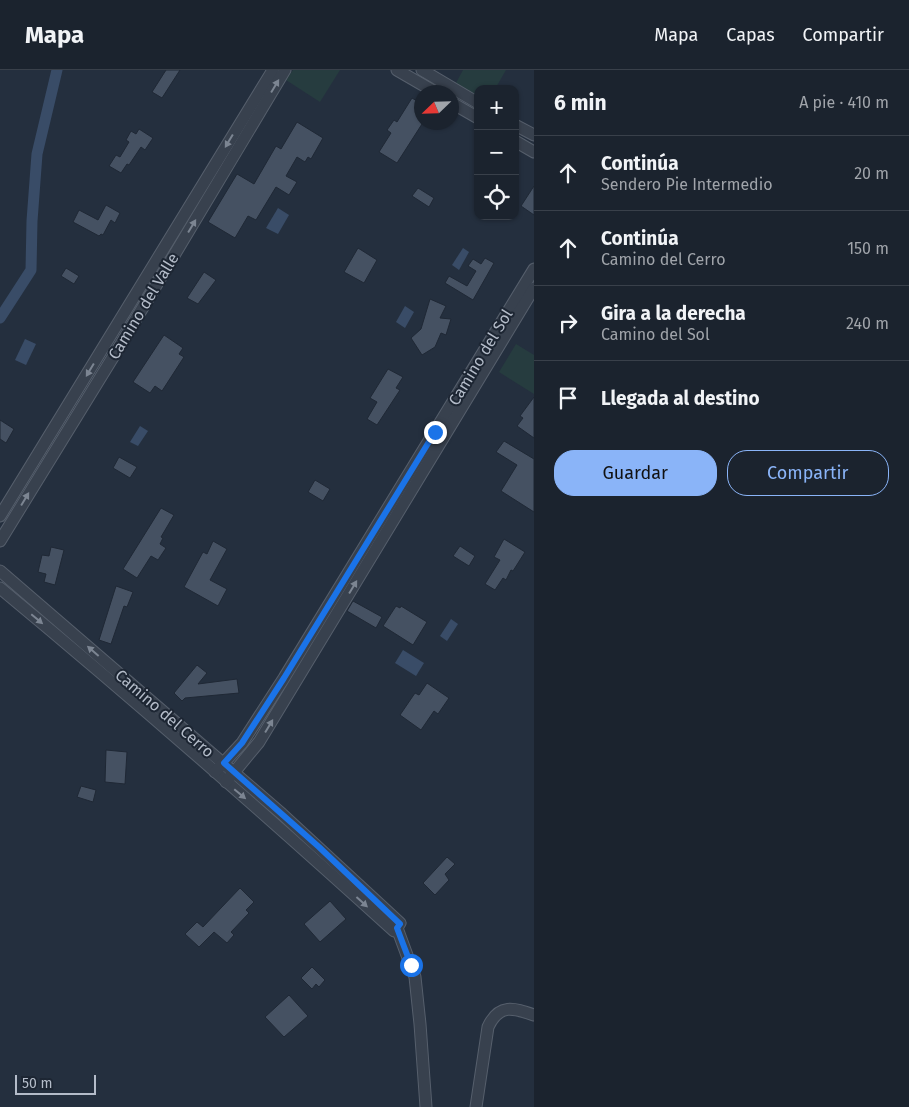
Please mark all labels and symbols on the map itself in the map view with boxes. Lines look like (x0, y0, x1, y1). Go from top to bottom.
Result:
one-way arrow (270, 80, 279, 93)
north arrow (414, 85, 459, 130)
one-way arrow (224, 135, 234, 148)
one-way arrow (187, 219, 196, 232)
street label: Camino del Valle (104, 250, 183, 363)
street label: Camino del Sol (444, 306, 517, 409)
one-way arrow (85, 363, 94, 376)
route end (424, 421, 447, 444)
one-way arrow (21, 493, 30, 506)
one-way arrow (349, 581, 358, 594)
one-way arrow (31, 614, 44, 625)
one-way arrow (88, 645, 100, 657)
street label: Camino del Cerro (111, 665, 218, 761)
one-way arrow (264, 719, 273, 732)
one-way arrow (233, 788, 246, 799)
one-way arrow (355, 896, 368, 907)
route start (400, 954, 423, 977)
scale bar (15, 1072, 96, 1095)

